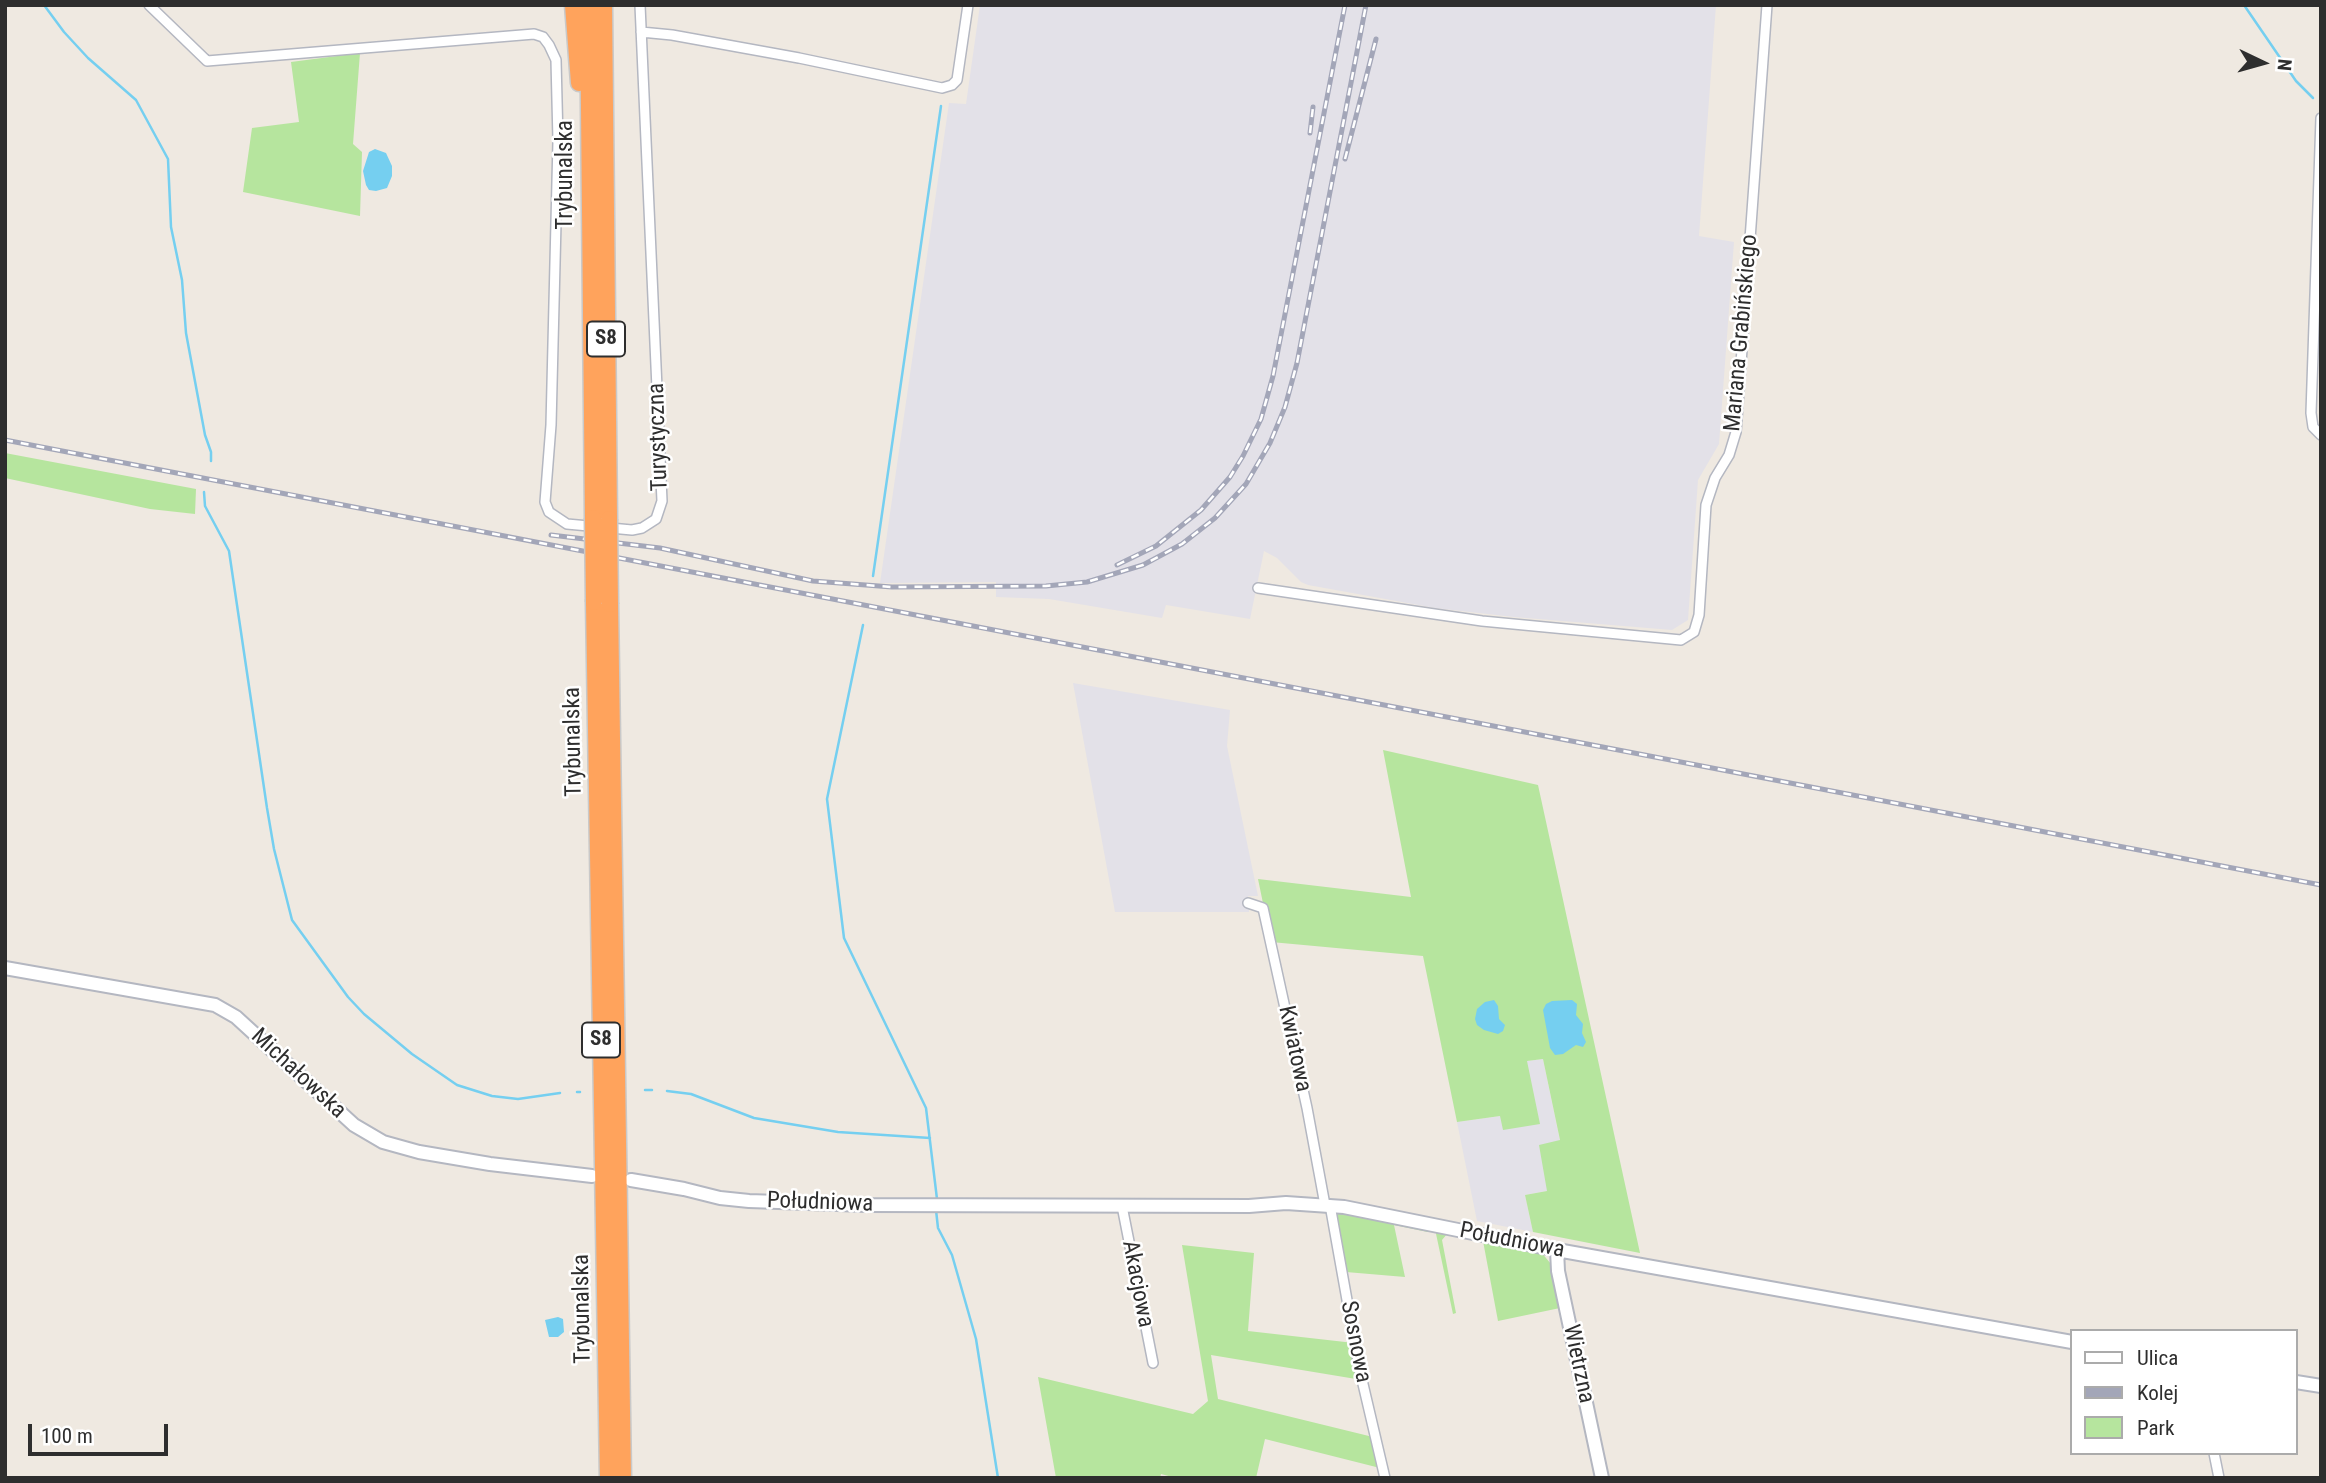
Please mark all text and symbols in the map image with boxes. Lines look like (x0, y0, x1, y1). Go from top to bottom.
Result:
north arrow (2228, 28, 2298, 98)
text: N (2272, 58, 2296, 72)
street label: Trybunalska (552, 120, 580, 230)
street label: Mariana Grabińskiego (1720, 233, 1764, 433)
road number: S8 (587, 322, 625, 356)
street label: Turystyczna (643, 382, 675, 492)
street label: Trybunalska (559, 687, 589, 797)
street label: Kwiatowa (1271, 1003, 1317, 1095)
street label: Michałowska (245, 1023, 351, 1125)
road number: S8 (582, 1023, 620, 1058)
street label: Południowa (766, 1187, 874, 1219)
street label: Południowa (1457, 1217, 1567, 1265)
street label: Akacjowa (1115, 1238, 1159, 1330)
street label: Trybunalska (568, 1254, 598, 1364)
street label: Sosnowa (1334, 1299, 1376, 1385)
street label: Wietrzna (1556, 1322, 1600, 1406)
legend (2070, 1329, 2298, 1455)
text: Ulica (2137, 1346, 2178, 1370)
text: Kolej (2137, 1381, 2178, 1405)
scale bar (32, 1410, 172, 1454)
text: Park (2137, 1416, 2174, 1440)
text: 100 m (41, 1424, 93, 1448)

